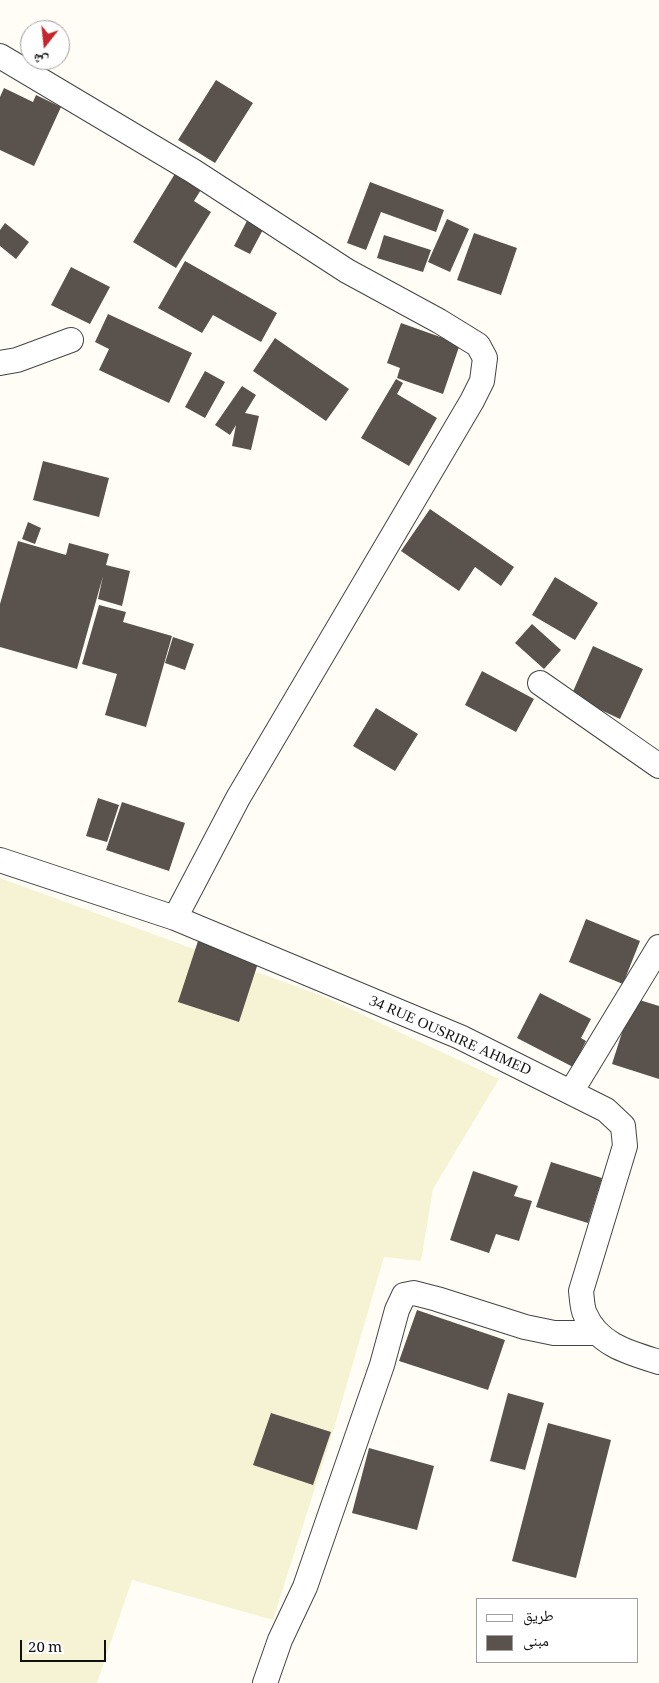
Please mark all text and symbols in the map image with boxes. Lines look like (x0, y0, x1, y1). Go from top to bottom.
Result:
north arrow (20, 20, 70, 70)
text: ش (31, 45, 52, 72)
street label: 34 RUE OUSRIRE AHMED (365, 992, 535, 1080)
legend (477, 1598, 639, 1663)
text: طريق (523, 1605, 554, 1631)
scale bar (22, 1630, 109, 1662)
text: مبنى (523, 1630, 549, 1656)
text: 20 m (28, 1636, 62, 1662)

